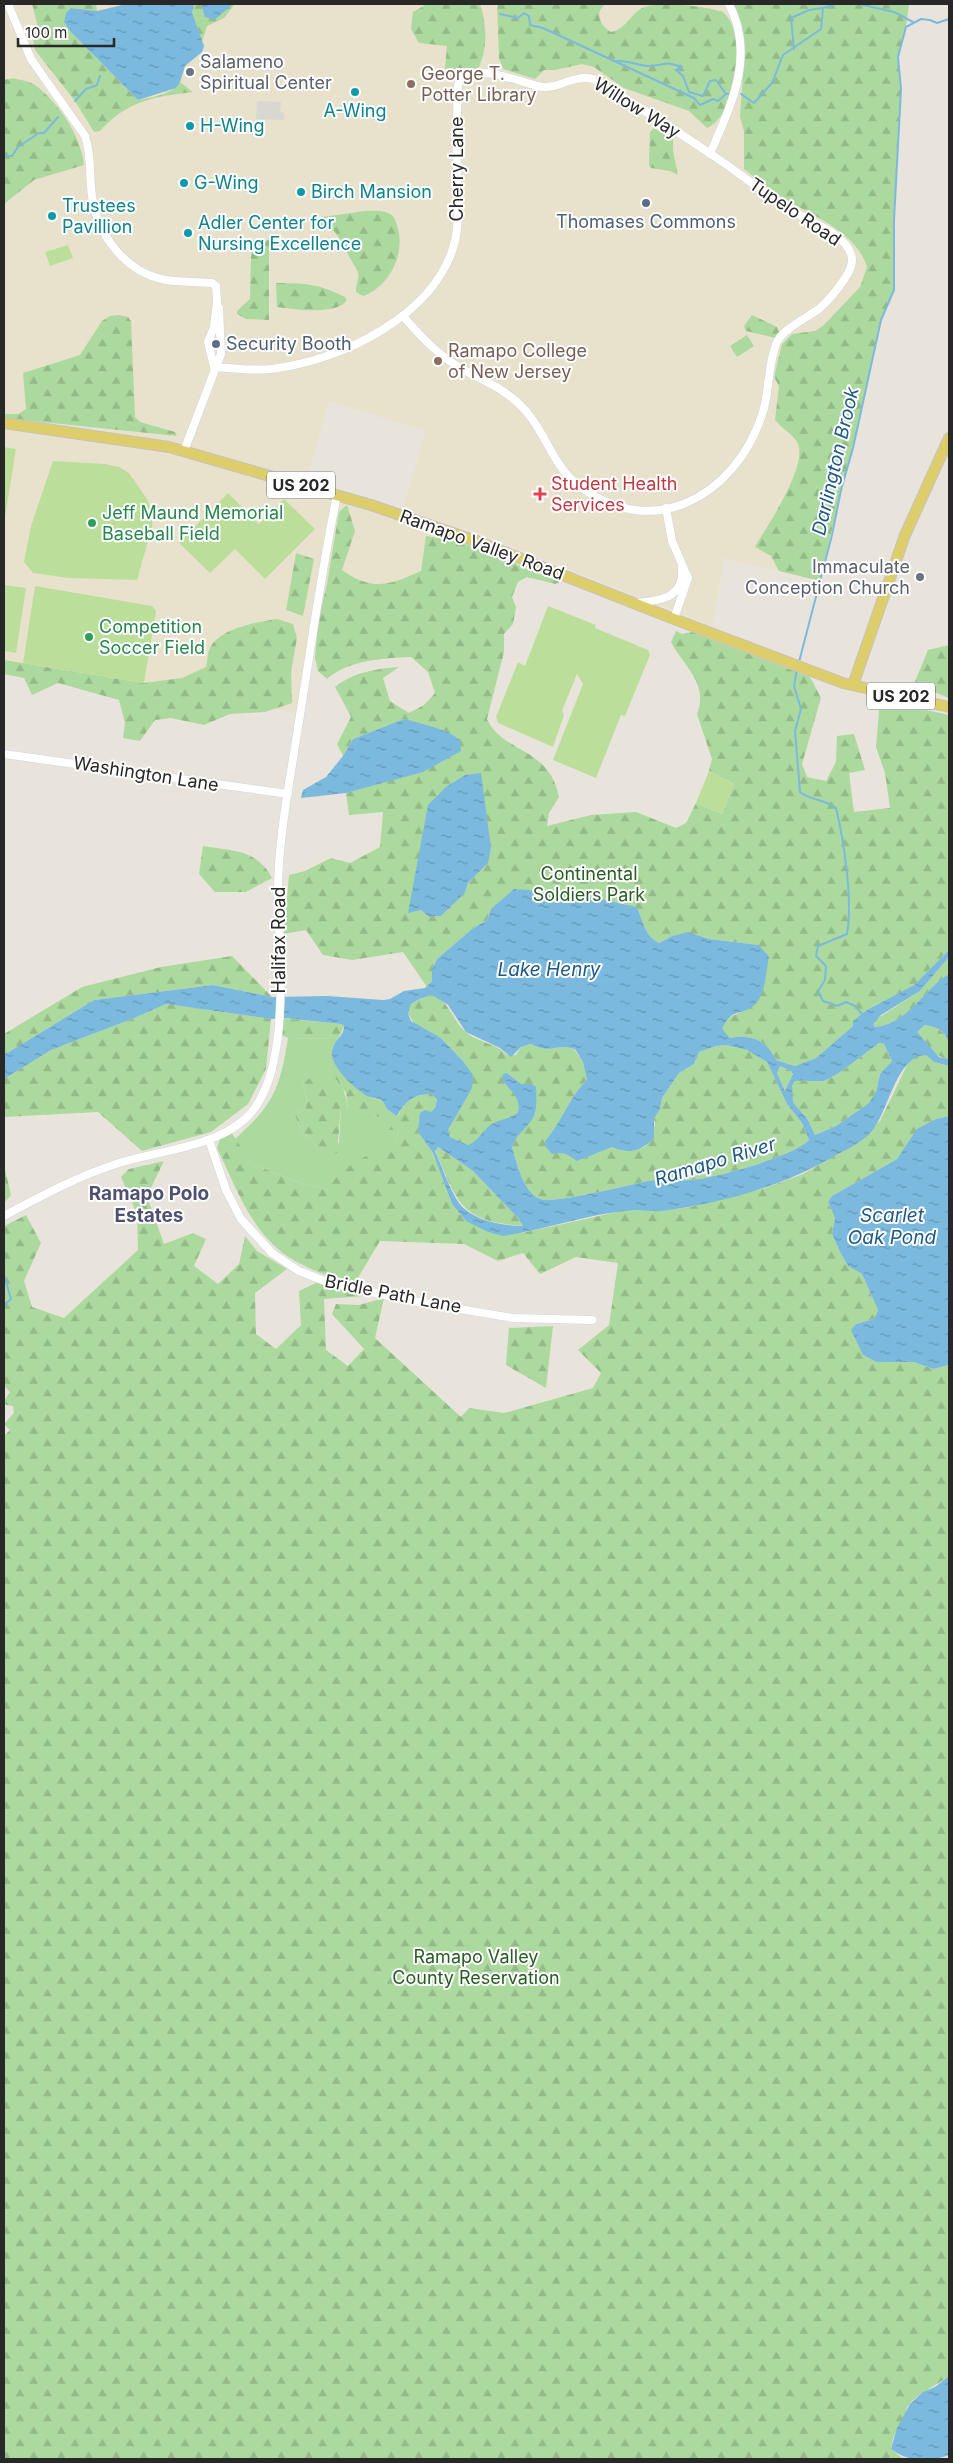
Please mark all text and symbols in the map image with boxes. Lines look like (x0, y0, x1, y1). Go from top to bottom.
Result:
scale bar (18, 15, 114, 47)
text: 100 m (25, 23, 67, 42)
place label: Salameno Spiritual Center (200, 51, 332, 93)
place label: George T. Potter Library (421, 63, 536, 105)
marker: Salameno Spiritual Center (184, 66, 196, 78)
street label: Willow Way (590, 73, 684, 142)
marker: George T. Potter Library (405, 78, 417, 90)
marker: A-Wing (349, 86, 361, 98)
place label: A-Wing (324, 100, 386, 121)
place label: H-Wing (200, 115, 265, 136)
street label: Cherry Lane (446, 117, 467, 222)
marker: H-Wing (184, 120, 196, 132)
place label: G-Wing (194, 172, 259, 193)
street label: Tupelo Road (745, 173, 845, 250)
marker: G-Wing (178, 177, 190, 189)
place label: Birch Mansion (311, 181, 432, 202)
marker: Birch Mansion (295, 186, 307, 198)
place label: Trustees Pavillion (62, 195, 136, 237)
marker: Thomases Commons (640, 197, 652, 209)
marker: Trustees Pavillion (46, 210, 58, 222)
place label: Thomases Commons (556, 211, 736, 232)
place label: Adler Center for Nursing Excellence (198, 212, 361, 254)
marker: Adler Center for Nursing Excellence (182, 227, 194, 239)
place label: Security Booth (226, 333, 352, 354)
marker: Security Booth (210, 338, 222, 350)
place label: Ramapo College of New Jersey (448, 340, 587, 382)
marker: Ramapo College of New Jersey (432, 355, 444, 367)
water label: Darlington Brook (807, 384, 864, 538)
road number: US 202 (267, 472, 335, 498)
place label: Student Health Services (551, 473, 678, 515)
marker: Student Health Services (533, 487, 547, 501)
place label: Jeff Maund Memorial Baseball Field (102, 502, 283, 544)
street label: Ramapo Valley Road (397, 505, 567, 584)
marker: Jeff Maund Memorial Baseball Field (86, 517, 98, 529)
place label: Immaculate Conception Church (745, 556, 910, 598)
marker: Immaculate Conception Church (914, 571, 926, 583)
place label: Competition Soccer Field (99, 616, 205, 658)
marker: Competition Soccer Field (83, 631, 95, 643)
road number: US 202 (867, 682, 935, 709)
street label: Washington Lane (72, 752, 220, 795)
park label: Continental Soldiers Park (533, 863, 645, 905)
street label: Halifax Road (268, 887, 289, 994)
water label: Lake Henry (497, 958, 602, 981)
water label: Ramapo River (652, 1132, 779, 1191)
district label: Ramapo Polo Estates (89, 1182, 209, 1227)
water label: Scarlet Oak Pond (848, 1204, 936, 1249)
street label: Bridle Path Lane (323, 1270, 463, 1317)
park label: Ramapo Valley County Reservation (392, 1946, 560, 1988)

